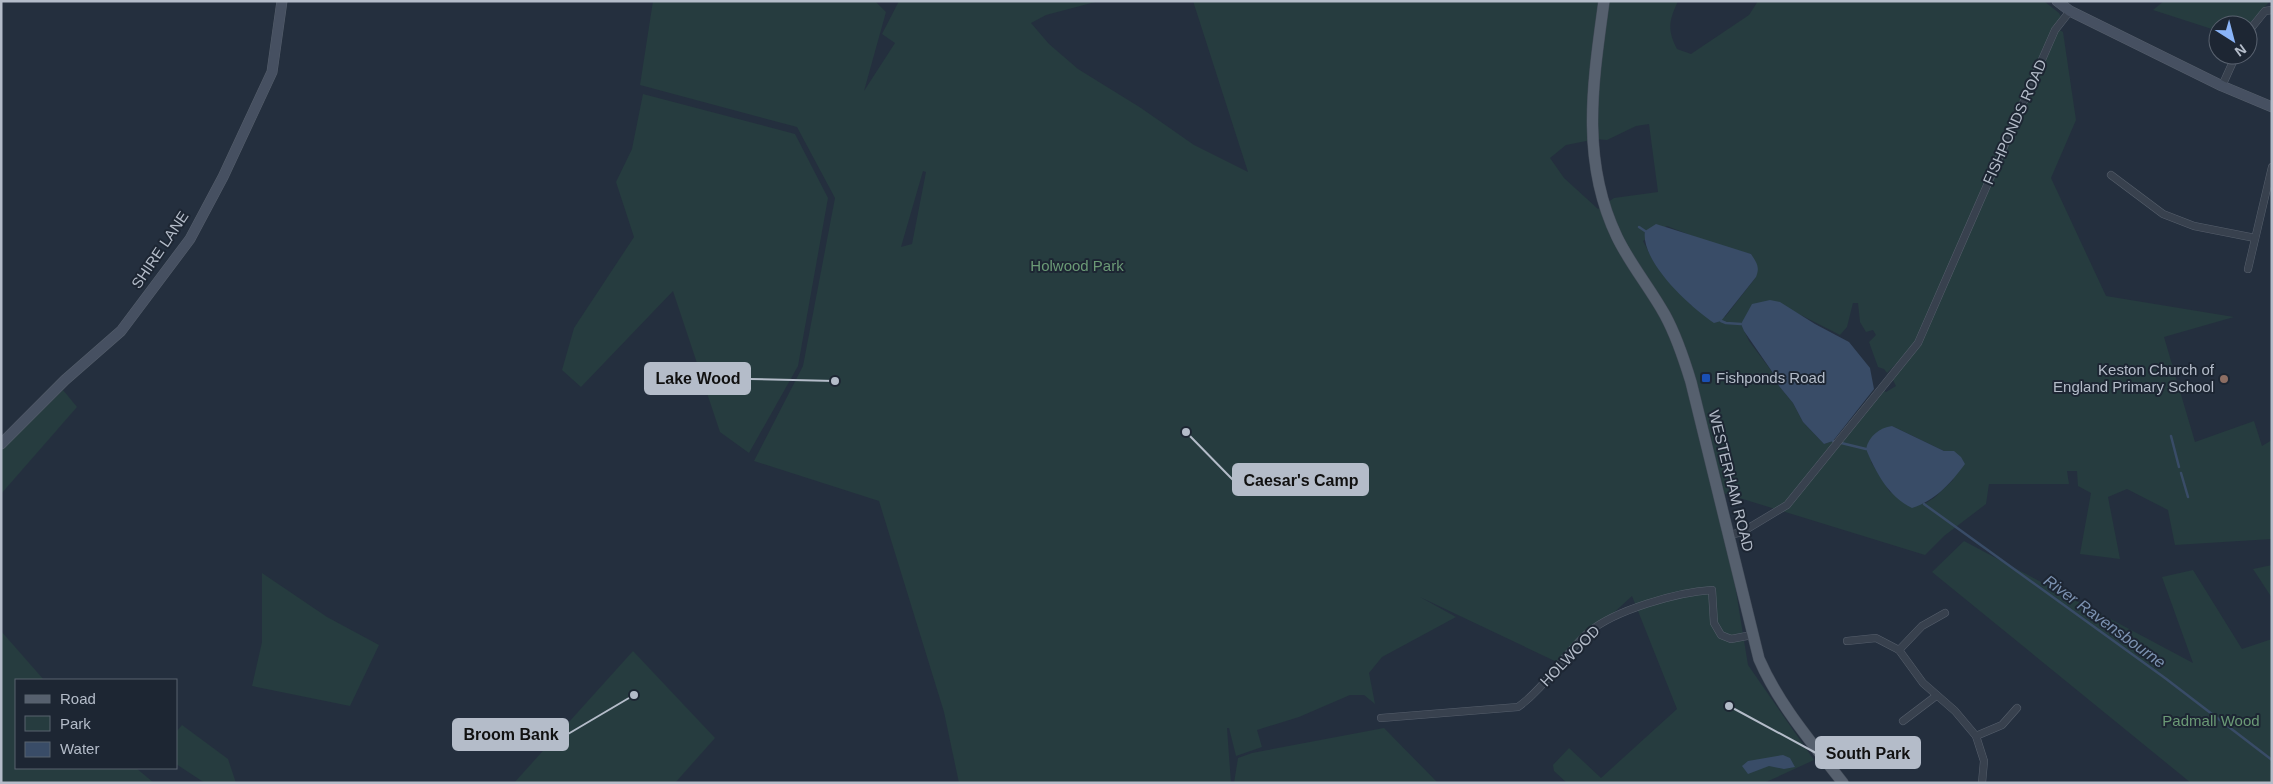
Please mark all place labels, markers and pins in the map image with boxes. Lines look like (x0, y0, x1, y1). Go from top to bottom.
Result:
place label: Keston Church of England Primary School (2053, 361, 2215, 395)
callout: Lake Wood (645, 363, 750, 394)
place label: Fishponds Road (1716, 369, 1825, 386)
marker: Fishponds Road (1700, 372, 1712, 384)
marker: Keston Church of England Primary School (2218, 373, 2230, 385)
callout: Caesar's Camp (1233, 464, 1368, 495)
callout: Broom Bank (453, 719, 568, 750)
callout: South Park (1816, 737, 1920, 768)

